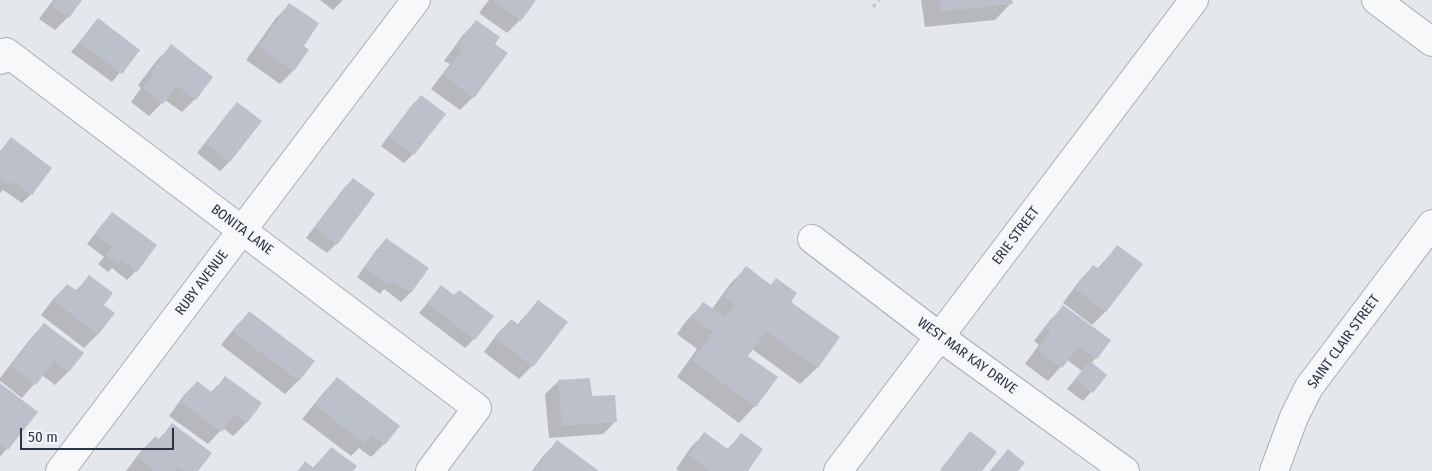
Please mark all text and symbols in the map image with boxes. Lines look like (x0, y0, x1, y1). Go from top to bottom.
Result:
street label: BONITA LANE (208, 201, 276, 259)
street label: ERIE STREET (989, 204, 1043, 268)
street label: RUBY AVENUE (172, 247, 232, 319)
street label: SAINT CLAIR STREET (1304, 292, 1384, 392)
street label: WEST MAR KAY DRIVE (914, 314, 1020, 398)
scale bar (22, 418, 176, 450)
text: 50 m (28, 428, 58, 446)

